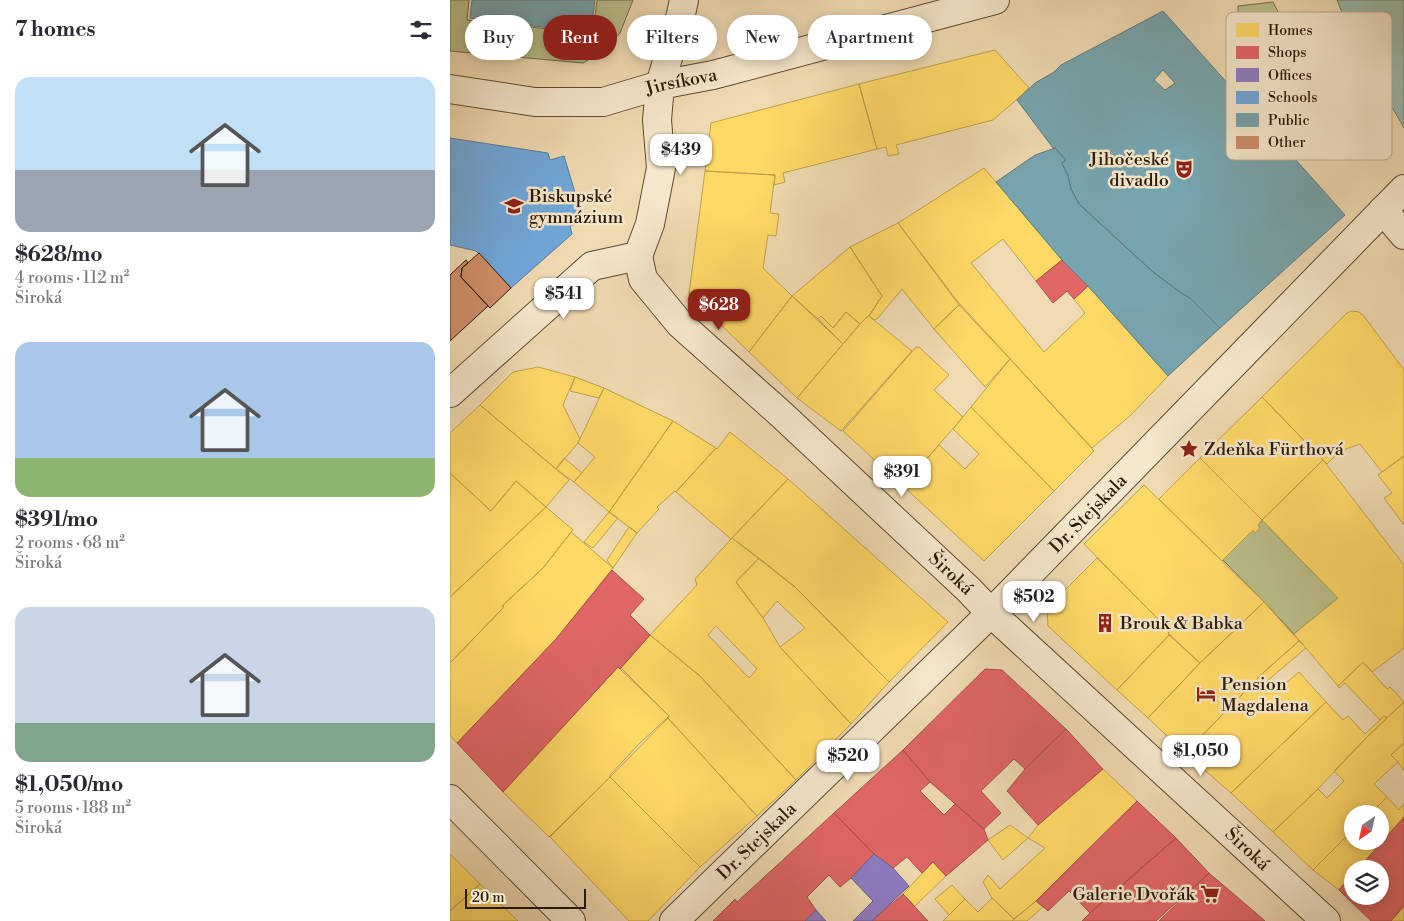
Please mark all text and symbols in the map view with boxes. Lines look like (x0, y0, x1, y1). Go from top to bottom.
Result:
legend (1226, 12, 1392, 160)
chip: Buy (465, 15, 533, 60)
chip: Rent (543, 15, 617, 60)
chip: Filters (627, 15, 717, 60)
chip: New (727, 15, 798, 60)
chip: Apartment (808, 15, 932, 60)
icon: filters (407, 16, 435, 44)
text: 7 homes (15, 17, 96, 43)
text: Homes (1268, 22, 1313, 40)
text: Shops (1268, 44, 1306, 62)
street label: Jirsíkova (641, 63, 720, 101)
text: Offices (1268, 67, 1312, 85)
text: Schools (1268, 89, 1317, 107)
icon: home (180, 110, 270, 200)
text: Public (1268, 112, 1309, 130)
pin: $439 (651, 134, 711, 176)
text: Other (1268, 134, 1306, 152)
text: $439 (661, 140, 701, 160)
place label: Jihočeské divadlo (1089, 148, 1169, 192)
theatre icon: Jihočeské divadlo (1173, 158, 1195, 180)
place label: Biskupské gymnázium (528, 185, 624, 229)
school or university icon: Biskupské gymnázium (503, 195, 525, 217)
text: $628/mo (15, 242, 103, 268)
text: 4 rooms · 112 m² (15, 268, 129, 288)
pin: $541 (534, 278, 594, 320)
text: $541 (545, 284, 583, 304)
text: Široká (15, 288, 62, 308)
pin: $628 (689, 288, 749, 331)
text: $628 (699, 295, 739, 315)
icon: home (180, 375, 270, 465)
place icon: Zdeňka Fürthová (1178, 438, 1200, 460)
place label: Zdeňka Fürthová (1204, 438, 1345, 461)
pin: $391 (872, 456, 932, 498)
text: $391 (884, 462, 920, 482)
street label: Dr. Stejskala (1044, 468, 1132, 558)
text: $391/mo (15, 507, 98, 533)
text: 2 rooms · 68 m² (15, 533, 125, 553)
street label: Široká (924, 547, 979, 600)
text: Široká (15, 553, 62, 573)
pin: $502 (1004, 580, 1064, 623)
text: $502 (1014, 587, 1054, 607)
building icon: Brouk & Babka (1094, 612, 1116, 634)
place label: Brouk & Babka (1119, 612, 1244, 635)
icon: home (180, 640, 270, 730)
place label: Pension Magdalena (1221, 673, 1310, 717)
hotel icon: Pension Magdalena (1195, 683, 1217, 705)
pin: $1,050 (1160, 734, 1242, 777)
pin: $520 (818, 740, 878, 782)
text: $1,050 (1173, 741, 1229, 761)
text: $520 (827, 746, 869, 766)
text: $1,050/mo (15, 772, 123, 798)
street label: Dr. Stejskala (712, 796, 802, 885)
text: 5 rooms · 188 m² (15, 798, 131, 818)
north arrow (1344, 805, 1389, 850)
map controls (1344, 805, 1389, 905)
text: Široká (15, 818, 62, 838)
street label: Široká (1220, 822, 1276, 876)
button: layers (1344, 860, 1389, 905)
place label: Galerie Dvořák (1072, 883, 1197, 906)
supermarket icon: Galerie Dvořák (1199, 883, 1221, 905)
scale bar (465, 886, 586, 909)
text: 20 m (472, 889, 504, 907)

